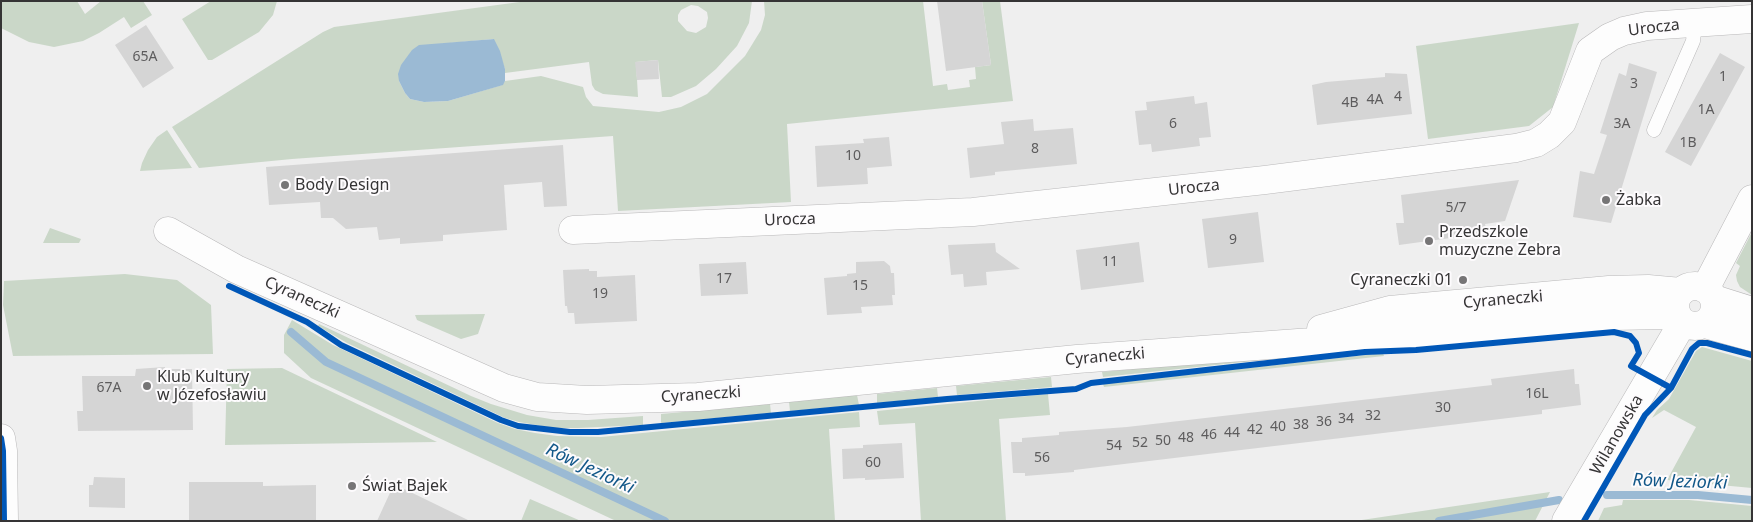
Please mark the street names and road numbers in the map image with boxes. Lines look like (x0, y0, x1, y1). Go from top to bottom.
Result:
street label: Urocza (1627, 15, 1681, 41)
street label: Urocza (1167, 176, 1221, 200)
street label: Urocza (764, 210, 816, 230)
street label: Cyraneczki (261, 273, 343, 323)
street label: Cyraneczki (1462, 287, 1544, 313)
street label: Cyraneczki (1064, 344, 1146, 370)
street label: Cyraneczki (660, 383, 742, 407)
street label: Wilanowska (1586, 392, 1648, 478)

